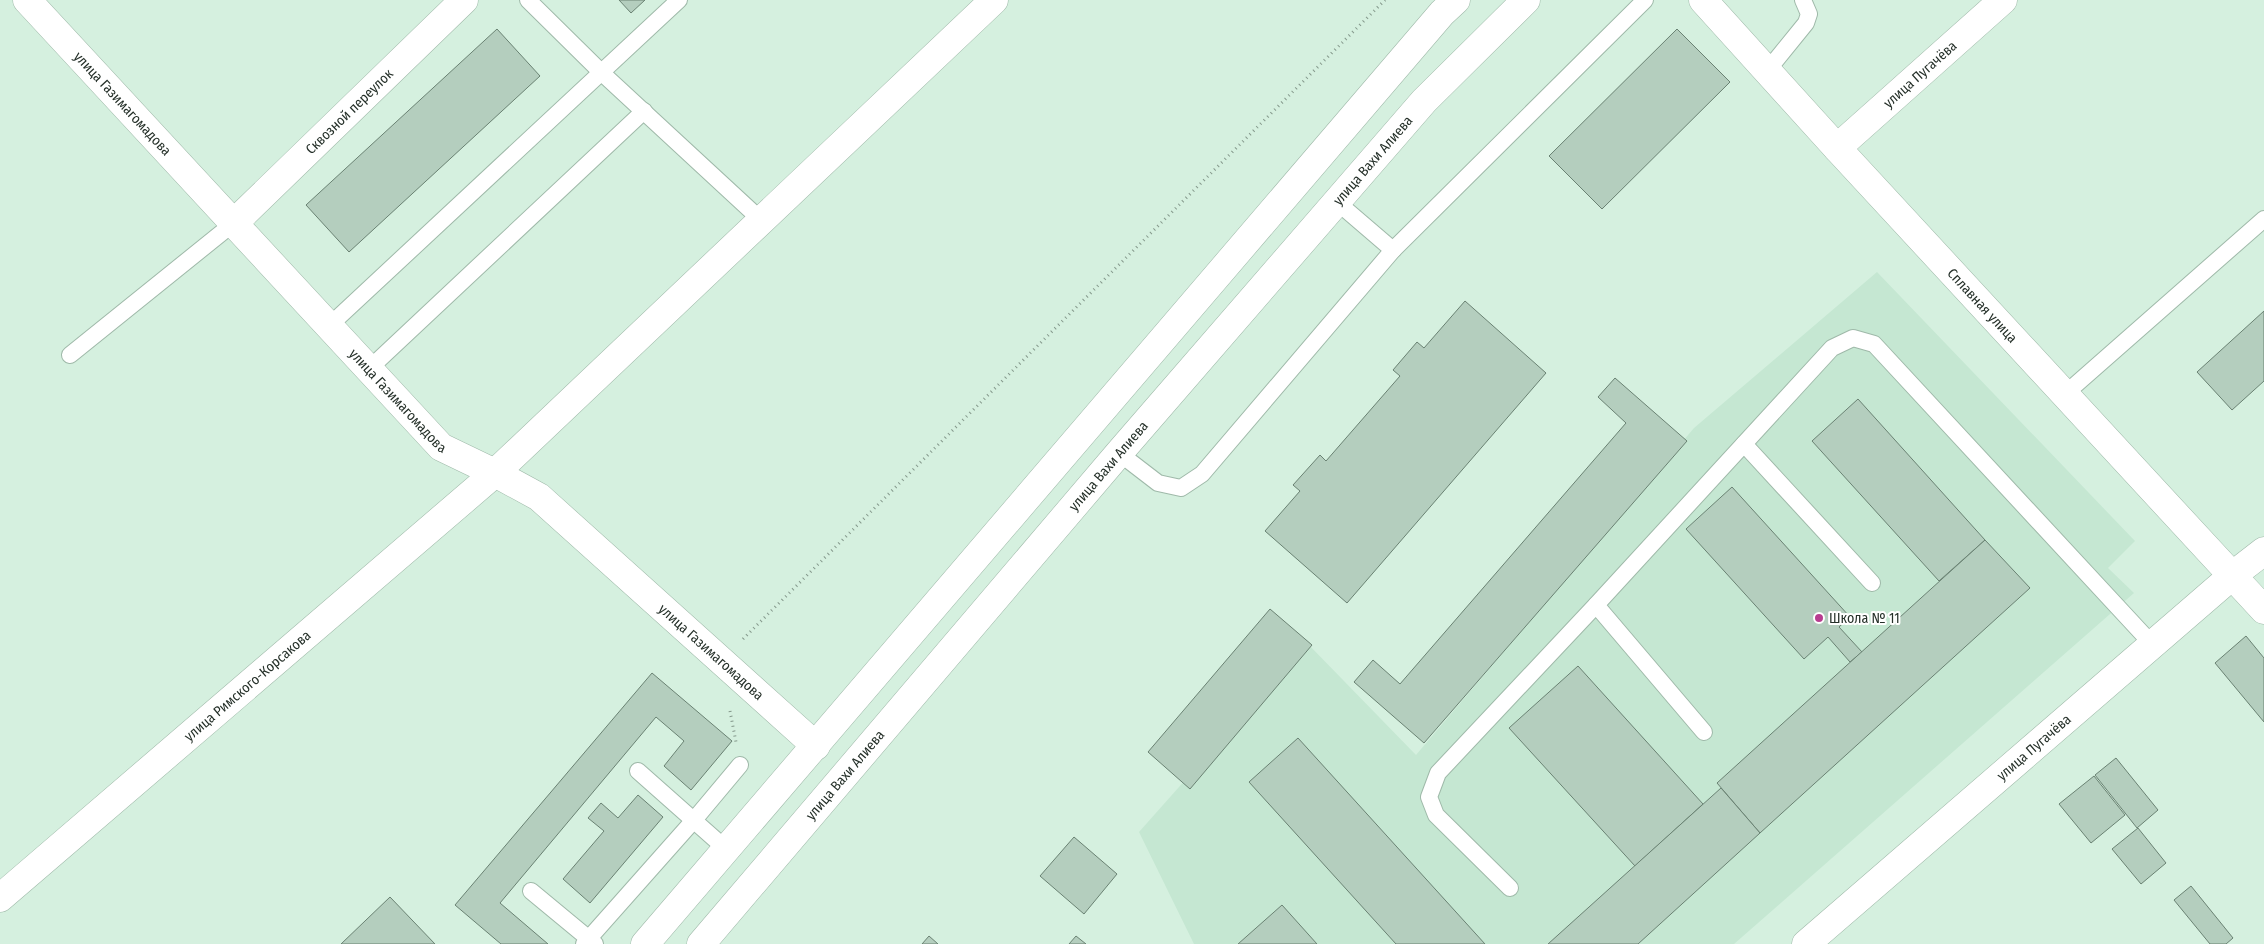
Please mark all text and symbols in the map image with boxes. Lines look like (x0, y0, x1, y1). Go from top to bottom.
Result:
street label: улица Пугачёва (1880, 37, 1960, 112)
street label: улица Газимагомадова (70, 48, 175, 159)
street label: Сквозной переулок (302, 65, 397, 158)
street label: улица Вахи Алиева (1330, 112, 1416, 209)
street label: Сплавная улица (1944, 265, 2021, 347)
street label: улица Газимагомадова (345, 345, 449, 457)
street label: улица Вахи Алиева (1065, 418, 1152, 515)
street label: улица Газимагомадова (655, 601, 767, 704)
place label: Школа № 11 (1829, 610, 1900, 627)
marker: Школа № 11 (1813, 612, 1825, 624)
street label: улица Римского-Корсакова (181, 627, 315, 745)
street label: улица Пугачёва (1994, 711, 2075, 784)
street label: улица Вахи Алиева (802, 727, 888, 824)

